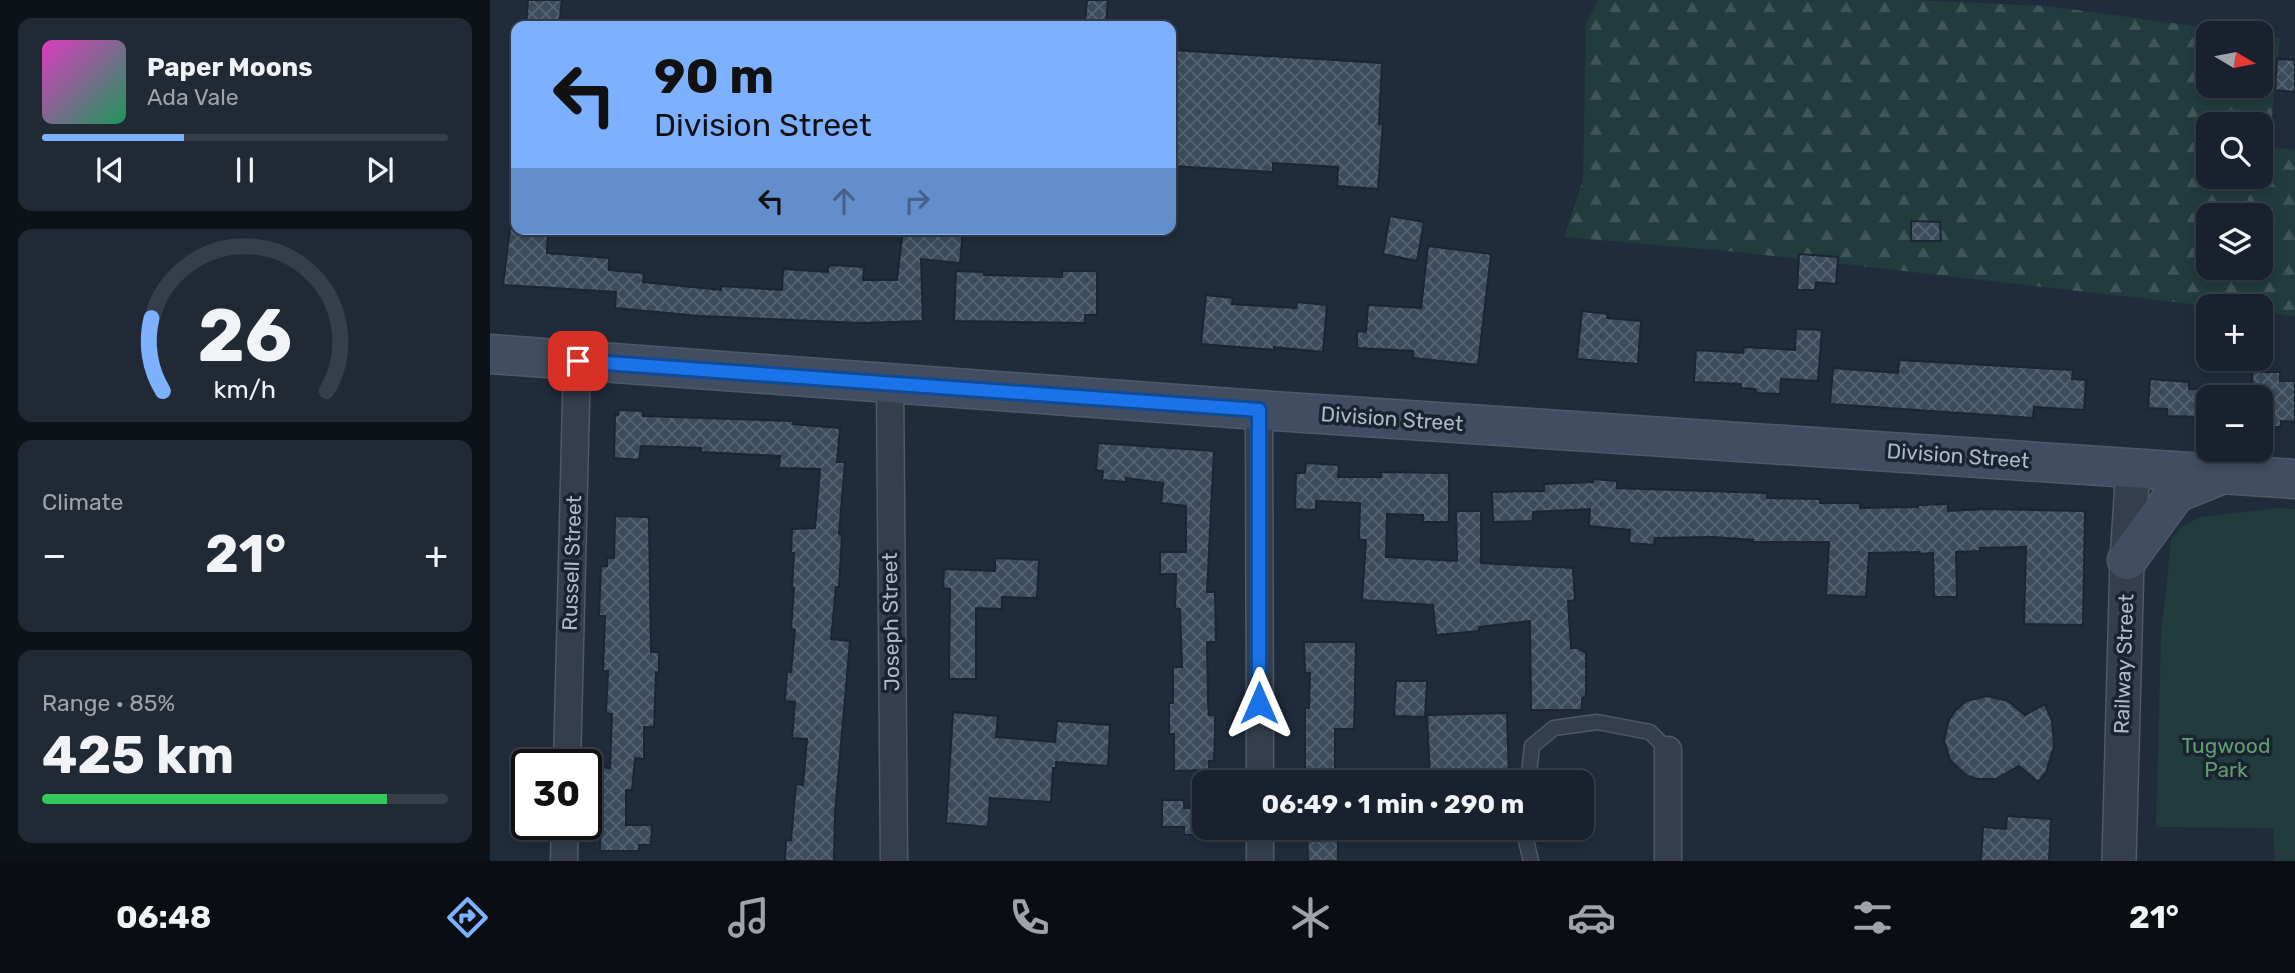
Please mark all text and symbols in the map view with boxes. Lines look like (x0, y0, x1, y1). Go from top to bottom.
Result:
north arrow (2196, 21, 2273, 98)
map controls (2196, 21, 2273, 462)
text: 90 m (654, 47, 774, 105)
icon: left (539, 49, 630, 140)
text: Paper Moons (147, 52, 313, 83)
text: Ada Vale (147, 83, 239, 111)
text: Division Street (654, 106, 871, 144)
button: search (2196, 112, 2273, 189)
icon: previous (91, 151, 129, 189)
icon: pause (226, 151, 264, 189)
icon: next (361, 151, 399, 189)
icon: left (752, 182, 790, 220)
icon: ahead (825, 182, 863, 220)
icon: right (898, 182, 936, 220)
button: layers (2196, 203, 2273, 280)
text: 26 (198, 294, 292, 380)
button: + (2196, 294, 2273, 371)
pin (548, 331, 608, 391)
icon: arrive (559, 342, 597, 380)
text: km/h (214, 375, 276, 404)
button: − (2196, 385, 2273, 462)
street label: Division Street (1320, 401, 1464, 436)
street label: Division Street (1886, 438, 2030, 473)
text: Climate (42, 488, 123, 516)
street label: Russell Street (557, 495, 586, 631)
text: 21° (205, 523, 286, 585)
text: − (42, 532, 67, 578)
text: + (424, 532, 448, 578)
street label: Joseph Street (877, 552, 904, 692)
street label: Railway Street (2109, 593, 2138, 735)
position arrow (1222, 666, 1296, 740)
text: Range · 85% (42, 689, 175, 717)
text: 425 km (42, 724, 234, 786)
park label: Tugwood Park (2182, 733, 2270, 782)
speed limit sign: 30 (511, 749, 602, 840)
text: 06:49 · 1 min · 290 m (1262, 789, 1524, 820)
icon: directions (443, 893, 492, 942)
icon: music (724, 893, 773, 942)
icon: phone (1005, 893, 1054, 942)
icon: climate (1286, 893, 1335, 942)
icon: car (1567, 893, 1616, 942)
icon: filters (1848, 893, 1897, 942)
text: 06:48 (116, 898, 211, 936)
text: 21° (2129, 898, 2179, 936)

